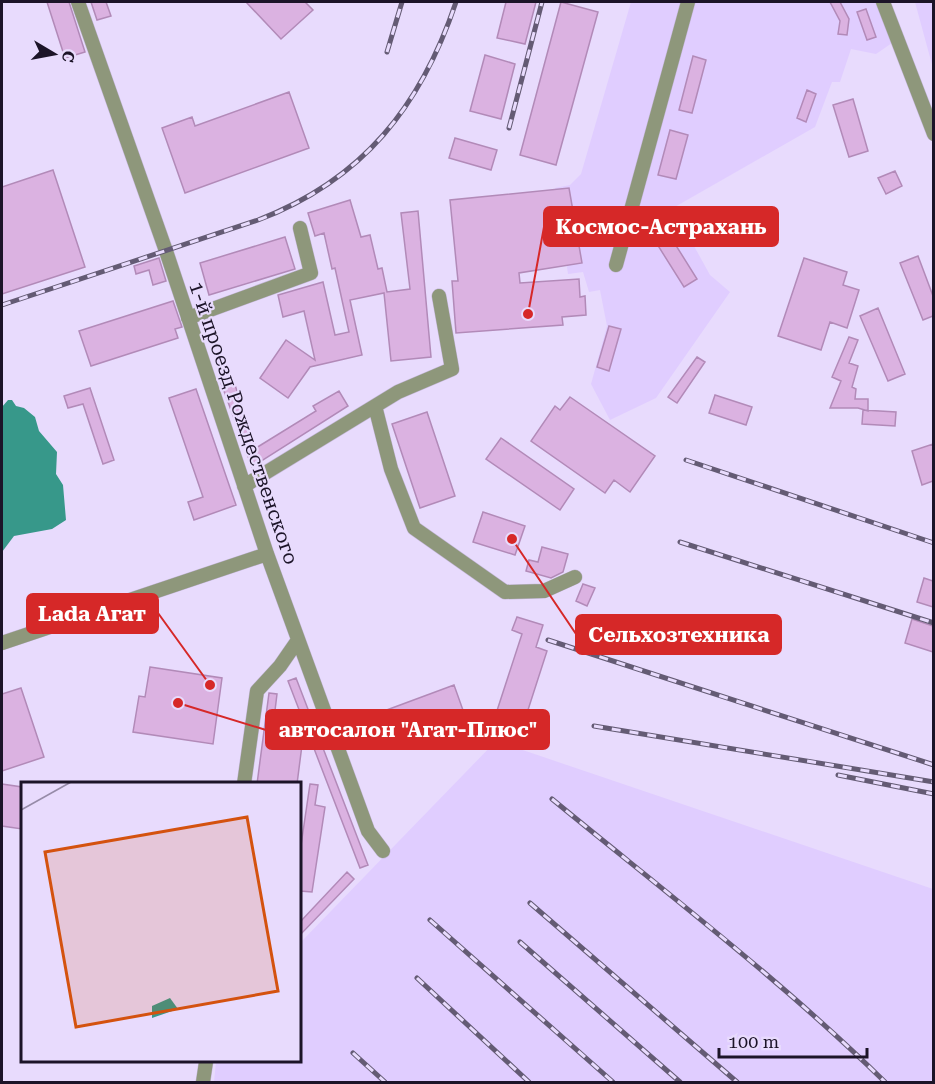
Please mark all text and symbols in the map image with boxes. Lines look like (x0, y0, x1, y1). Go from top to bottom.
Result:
north arrow (24, 24, 84, 84)
text: С (58, 49, 79, 64)
callout: Космос-Астрахань (544, 207, 778, 246)
text: Космос-Астрахань (556, 215, 767, 239)
street label: 1-й проезд Рождественского (184, 278, 304, 568)
callout: Lada Агат (27, 594, 158, 633)
text: Lada Агат (38, 602, 146, 626)
callout: Сельхозтехника (576, 615, 781, 654)
text: Сельхозтехника (588, 623, 770, 647)
callout: автосалон "Агат-Плюс" (266, 710, 549, 749)
text: автосалон "Агат-Плюс" (278, 718, 538, 742)
inset map (21, 782, 302, 1063)
scale bar (719, 1021, 868, 1059)
text: 100 m (728, 1031, 779, 1052)

